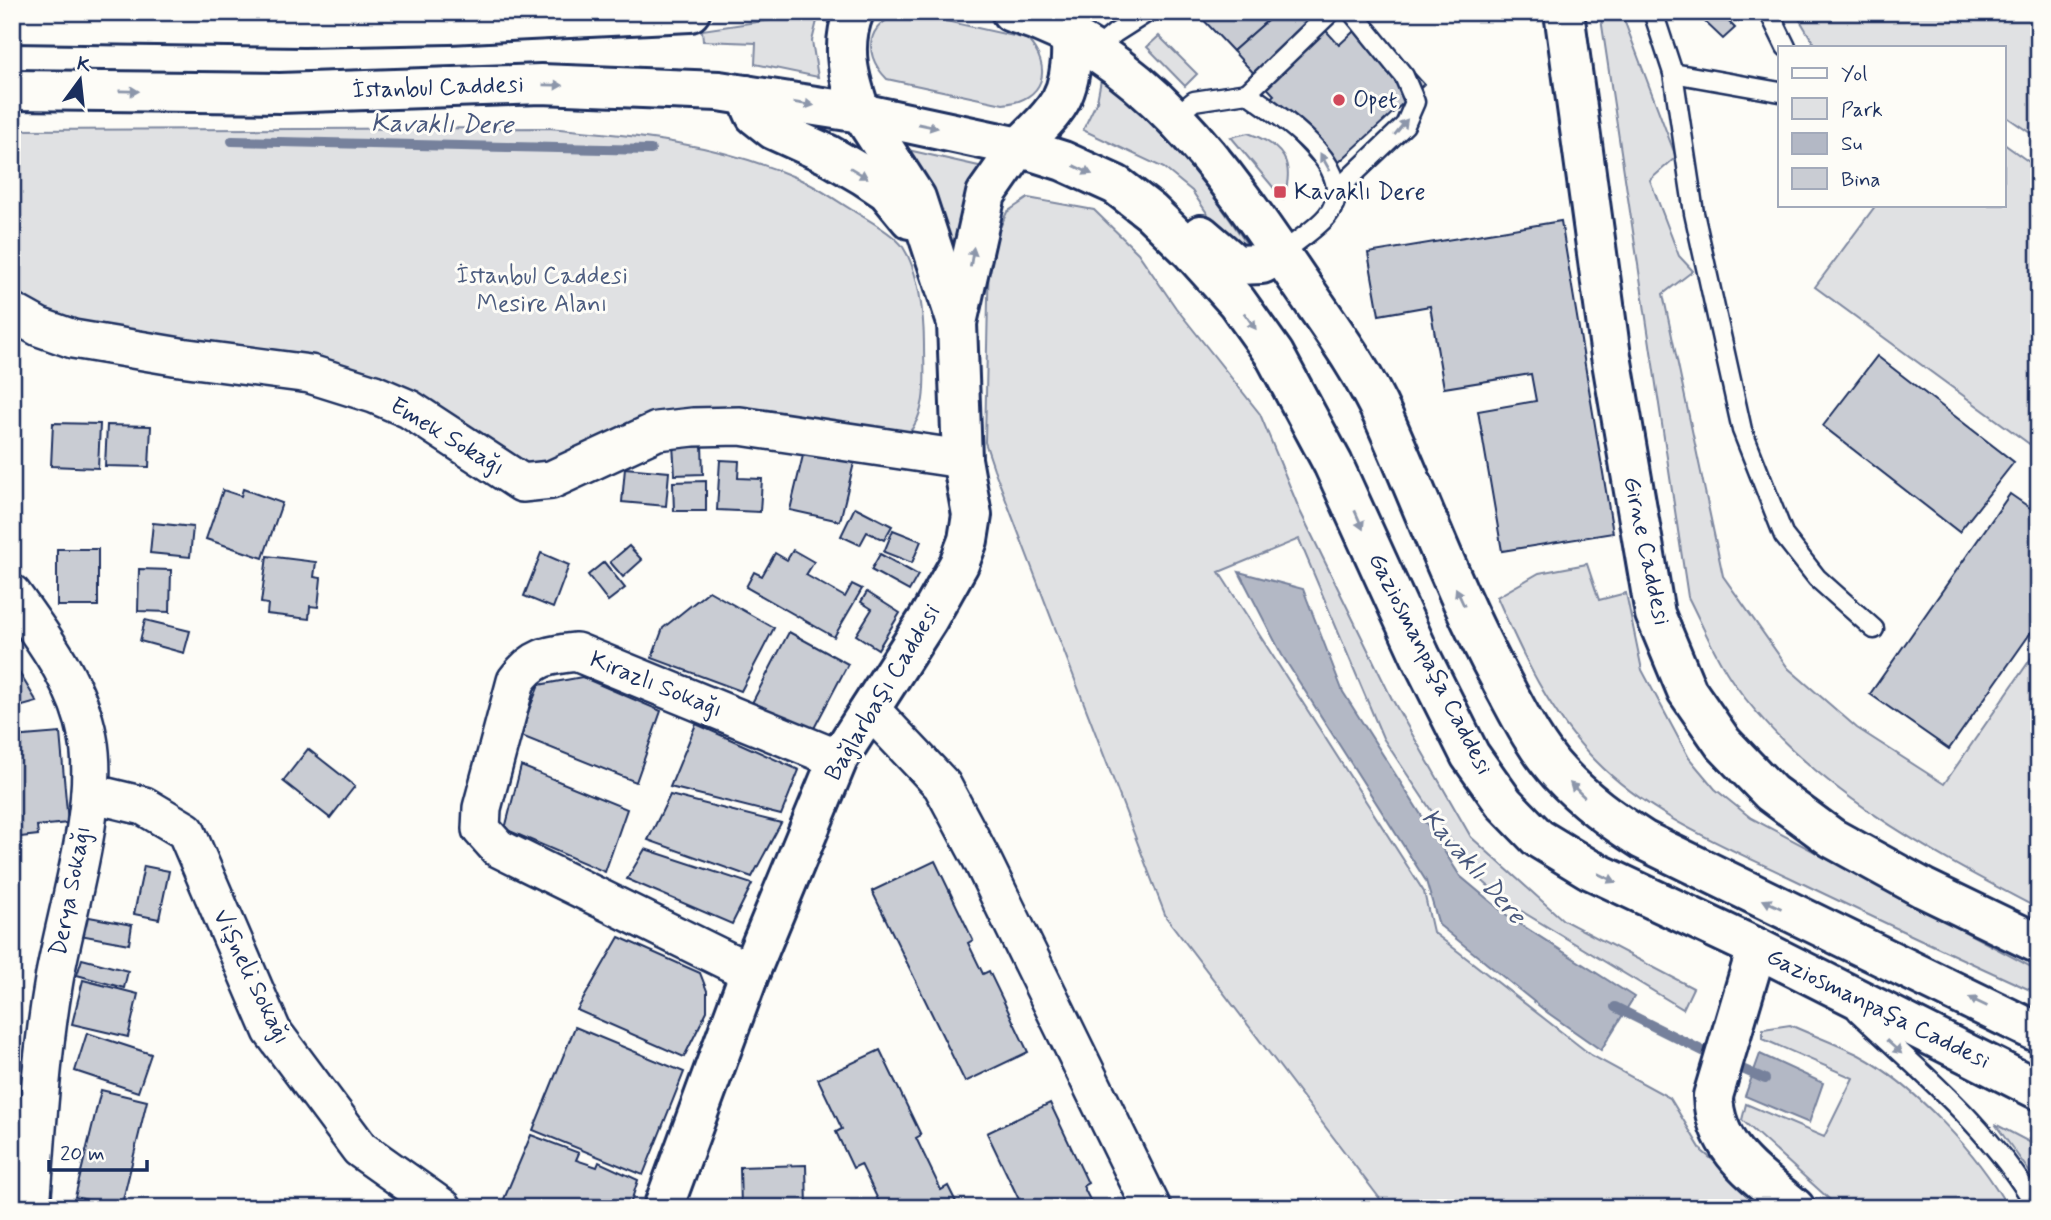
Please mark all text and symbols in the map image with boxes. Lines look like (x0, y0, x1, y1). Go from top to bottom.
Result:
north arrow (46, 46, 116, 116)
legend (1778, 46, 2006, 206)
text: K (74, 51, 94, 79)
text: Yol (1841, 60, 1867, 88)
street label: İstanbul Caddesi (352, 70, 524, 106)
one-way arrow (542, 79, 564, 90)
one-way arrow (119, 85, 141, 97)
place label: Opet (1353, 85, 1397, 116)
marker: Opet (1331, 92, 1347, 108)
text: Park (1841, 96, 1883, 124)
one-way arrow (793, 99, 815, 110)
water label: Kavaklı Dere (370, 107, 515, 143)
one-way arrow (1393, 118, 1408, 136)
one-way arrow (917, 121, 939, 132)
text: Su (1841, 130, 1862, 158)
one-way arrow (1319, 153, 1331, 172)
one-way arrow (1073, 164, 1093, 176)
text: Bina (1841, 166, 1881, 194)
one-way arrow (849, 167, 868, 179)
place label: Kavaklı Dere (1294, 177, 1426, 208)
marker: Kavaklı Dere (1272, 184, 1288, 200)
one-way arrow (967, 246, 978, 268)
park label: İstanbul Caddesi Mesire Alanı (456, 261, 628, 320)
one-way arrow (1243, 311, 1257, 330)
street label: Emek Sokağı (384, 391, 510, 483)
street label: Girne Caddesi (1615, 474, 1677, 628)
one-way arrow (1353, 510, 1365, 530)
street label: Gaziosmanpaşa Caddesi (1361, 548, 1499, 780)
one-way arrow (1454, 587, 1466, 607)
street label: Bağlarbaşı Caddesi (818, 599, 948, 787)
street label: Kirazlı Sokağı (585, 644, 727, 726)
one-way arrow (1569, 783, 1586, 799)
water label: Kavaklı Dere (1413, 802, 1533, 933)
street label: Derya Sokağı (43, 823, 99, 959)
one-way arrow (1597, 872, 1617, 884)
one-way arrow (1762, 899, 1782, 910)
street label: Vişneli Sokağı (205, 904, 297, 1050)
street label: Gaziosmanpaşa Caddesi (1761, 941, 1995, 1077)
one-way arrow (1968, 997, 1988, 1008)
one-way arrow (1886, 1039, 1903, 1054)
scale bar (49, 1129, 147, 1173)
text: 20 m (60, 1140, 105, 1168)

